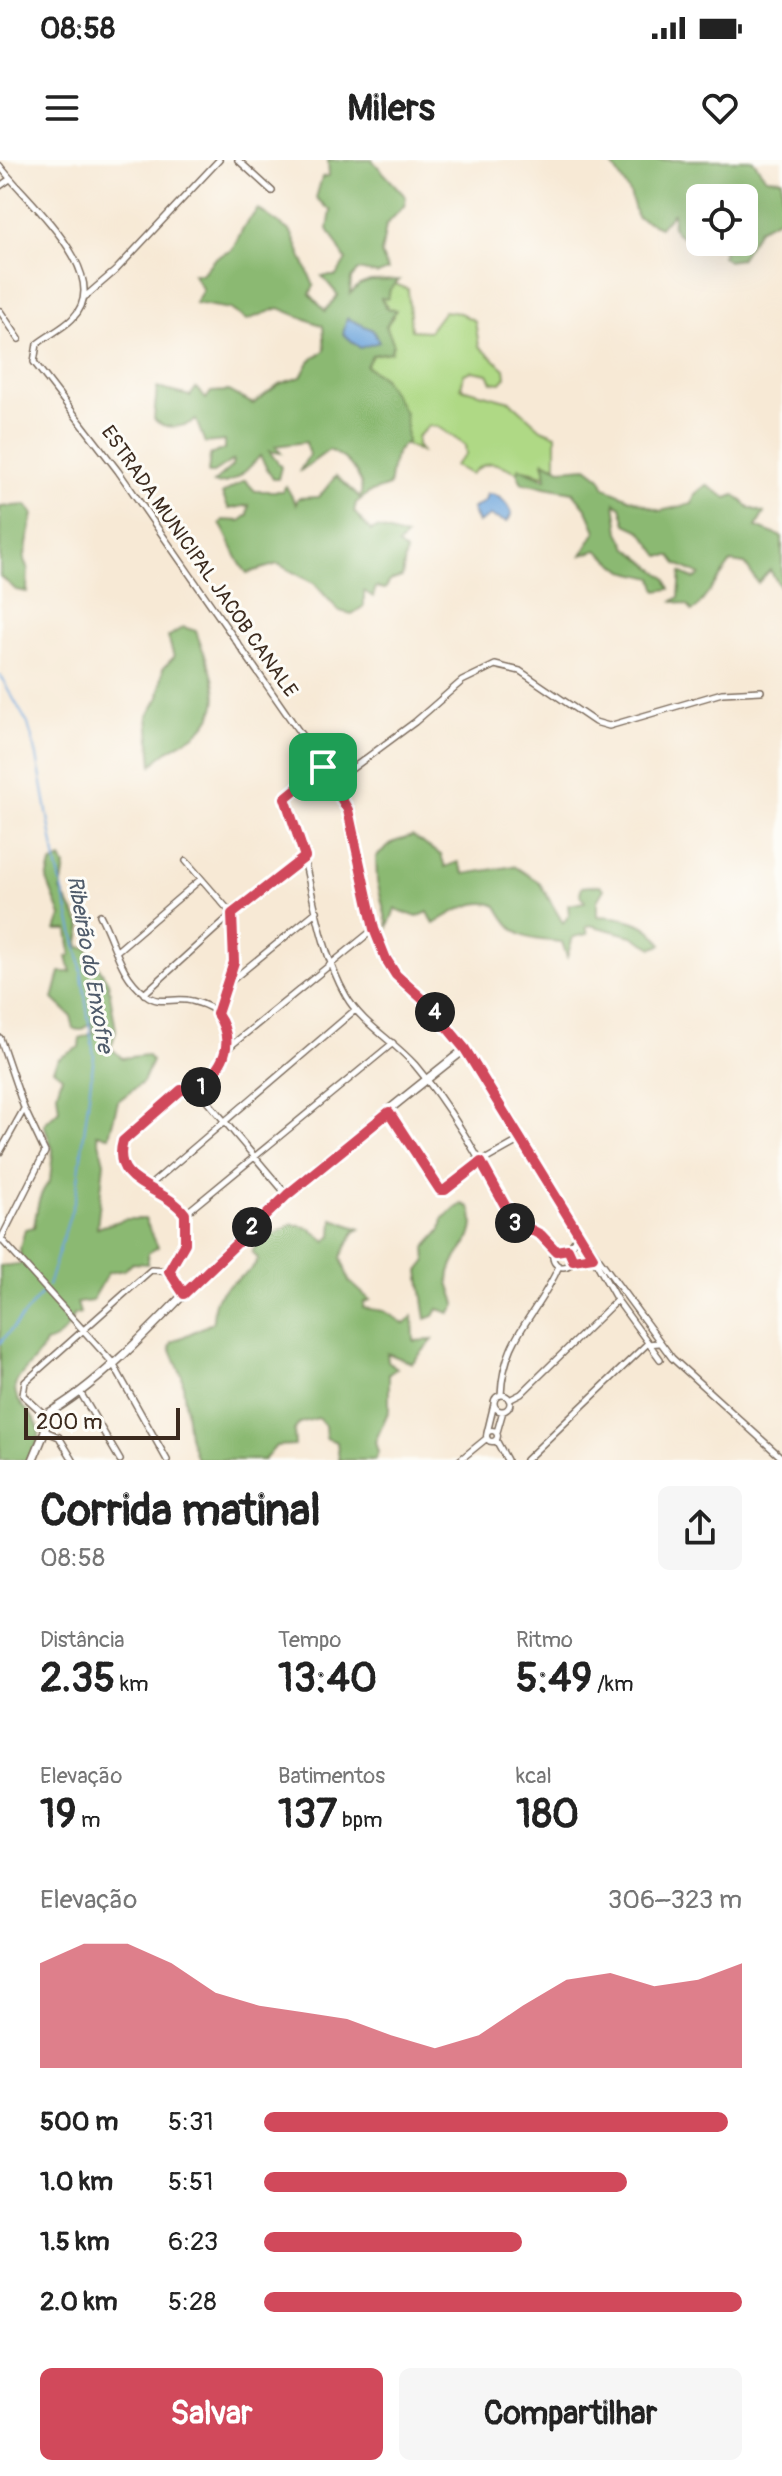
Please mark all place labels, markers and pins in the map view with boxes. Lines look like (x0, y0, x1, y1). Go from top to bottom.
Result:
pin (289, 733, 357, 801)
pin: 4 (415, 992, 455, 1032)
pin: 1 (181, 1067, 221, 1107)
pin: 3 (495, 1203, 535, 1243)
pin: 2 (232, 1207, 272, 1247)

